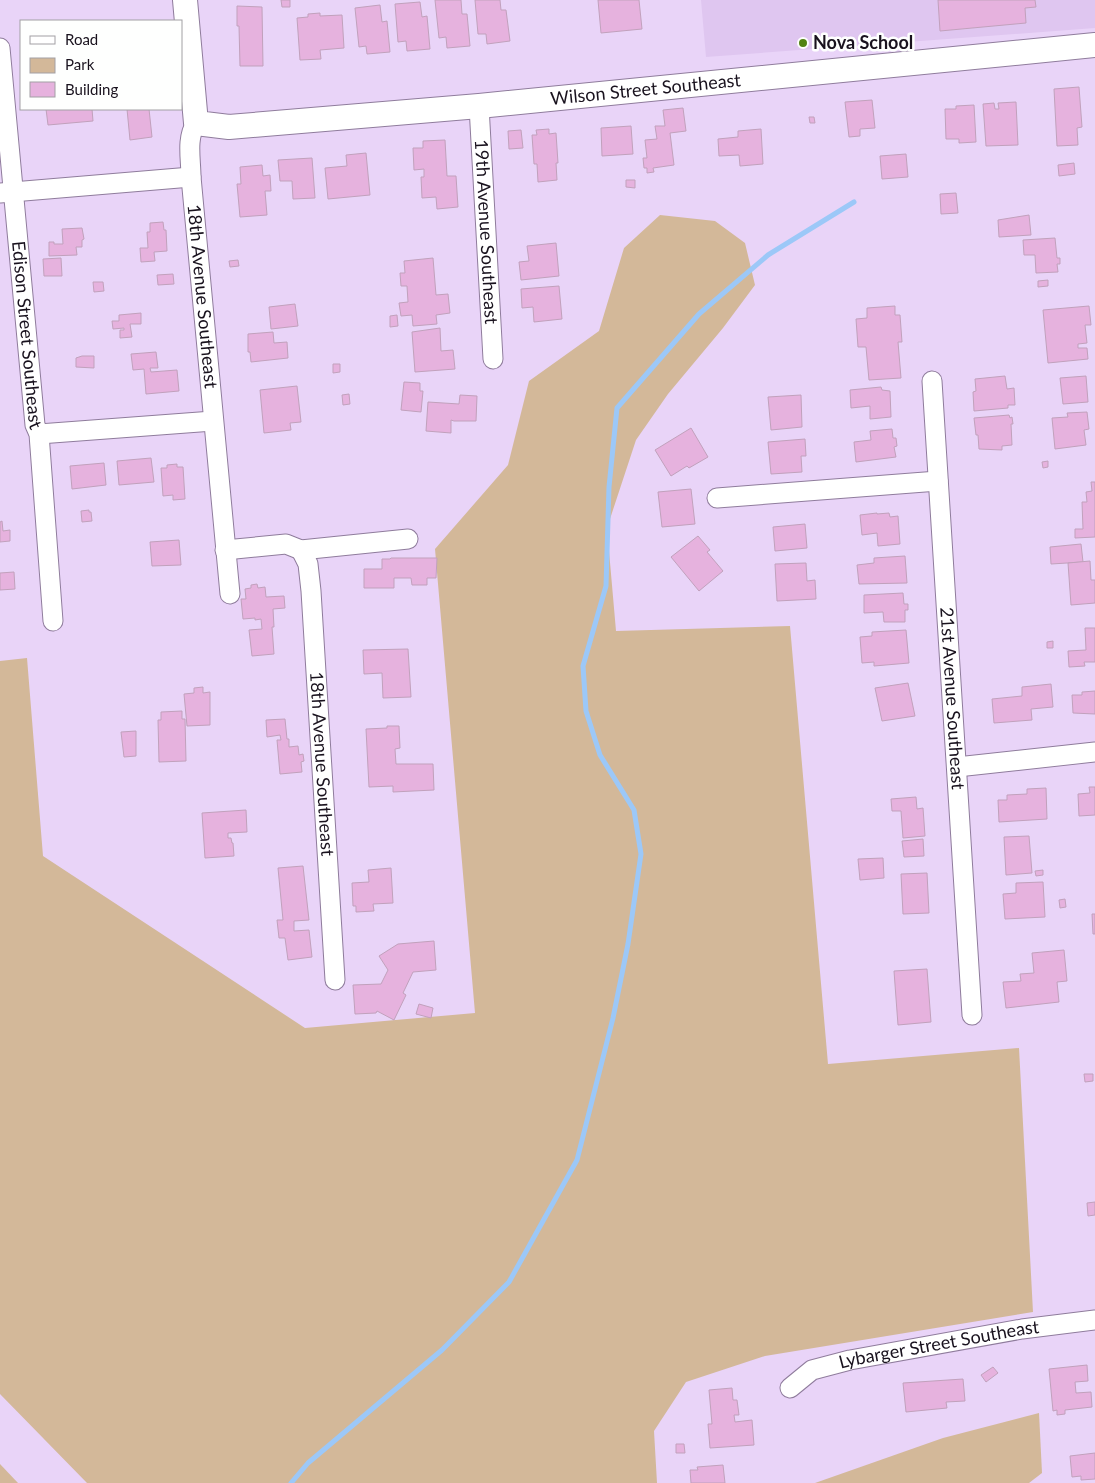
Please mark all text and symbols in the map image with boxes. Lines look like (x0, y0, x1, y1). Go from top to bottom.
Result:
legend (20, 20, 182, 110)
text: Road (65, 30, 98, 48)
place label: Nova School (813, 31, 913, 53)
marker: Nova School (797, 37, 809, 49)
text: Park (65, 55, 95, 73)
street label: Wilson Street Southeast (549, 68, 742, 109)
text: Building (65, 80, 118, 98)
street label: 19th Avenue Southeast (471, 139, 503, 325)
street label: 18th Avenue Southeast (184, 203, 223, 390)
street label: Edison Street Southeast (8, 240, 48, 433)
street label: 21st Avenue Southeast (936, 606, 970, 791)
street label: 18th Avenue Southeast (306, 671, 339, 857)
street label: Lybarger Street Southeast (836, 1315, 1041, 1373)

